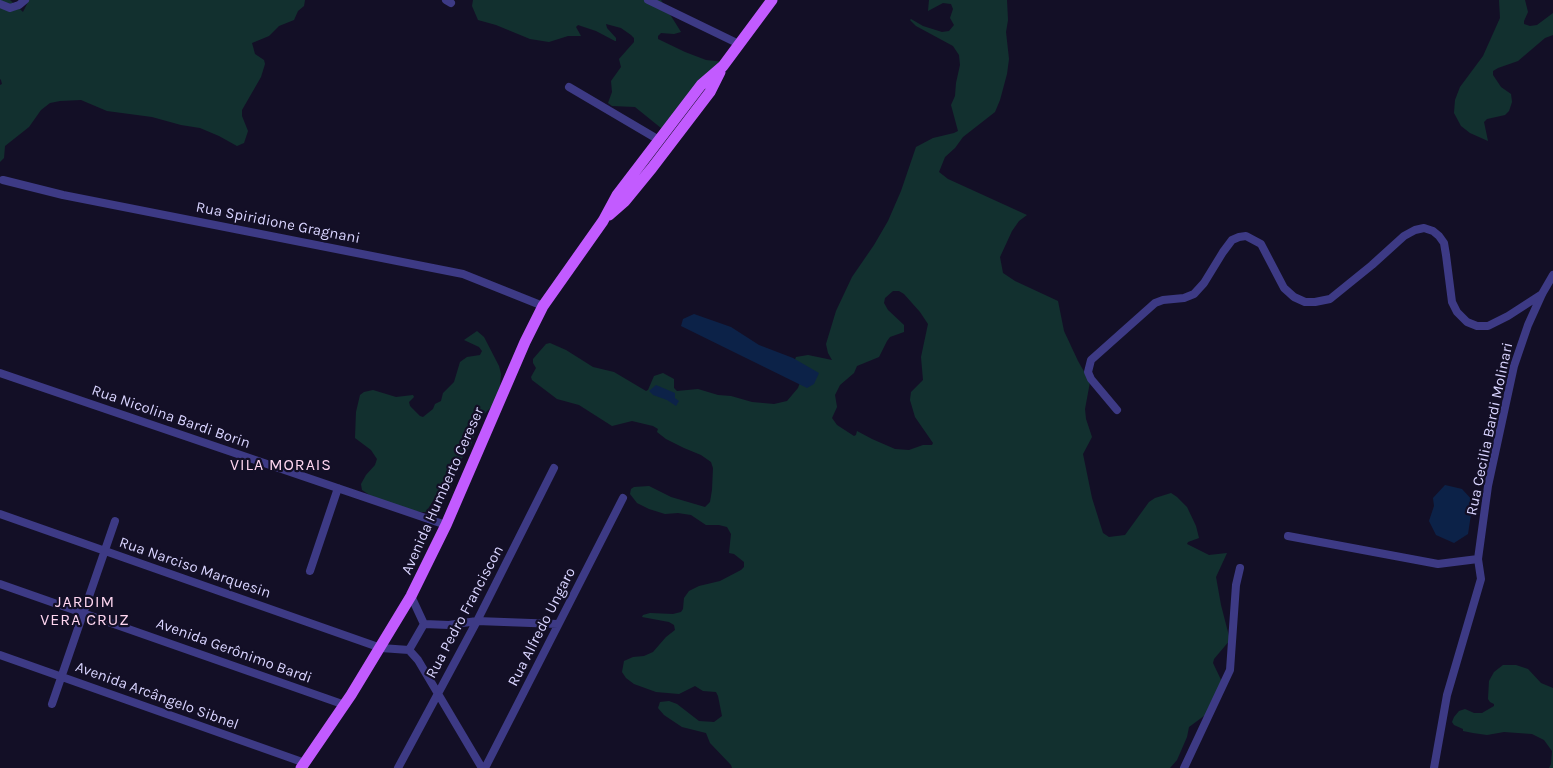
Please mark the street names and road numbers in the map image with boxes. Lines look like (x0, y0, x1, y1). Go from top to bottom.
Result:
street label: Rua Spiridione Gragnani (194, 198, 362, 248)
street label: Rua Cecilia Bardi Molinari (1463, 341, 1517, 517)
street label: Rua Nicolina Bardi Borin (89, 381, 253, 453)
street label: Avenida Humberto Cereser (398, 405, 488, 577)
street label: Rua Narciso Marquesin (117, 534, 273, 602)
street label: Rua Pedro Franciscon (422, 543, 508, 681)
street label: Rua Alfredo Ungaro (504, 565, 580, 689)
street label: Avenida Gerônimo Bardi (154, 614, 314, 688)
street label: Avenida Arcângelo Sibnel (73, 658, 241, 734)

